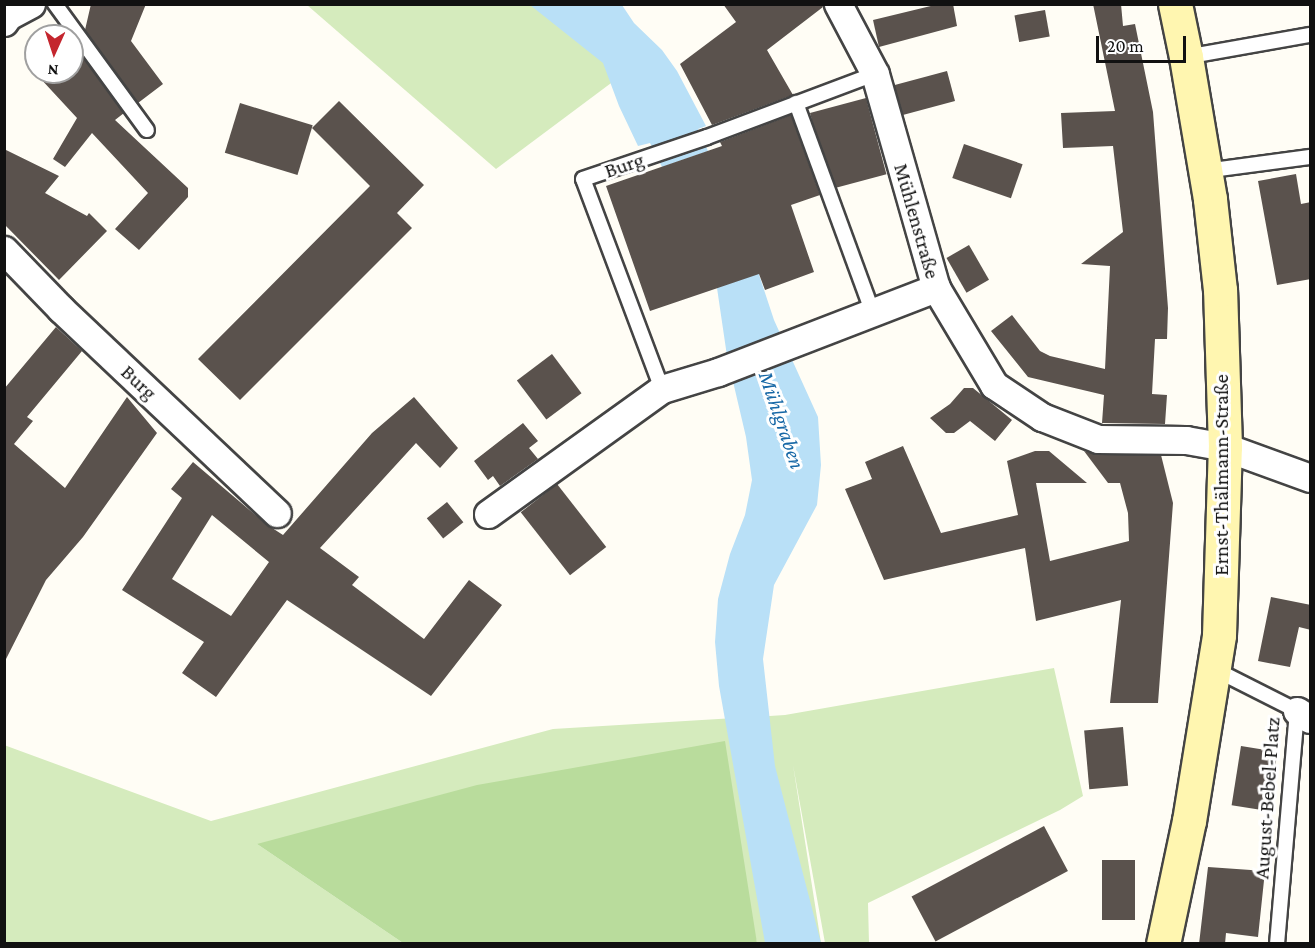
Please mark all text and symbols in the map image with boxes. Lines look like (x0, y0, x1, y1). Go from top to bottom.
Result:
north arrow (24, 24, 84, 84)
scale bar (1099, 24, 1189, 62)
text: 20 m (1107, 36, 1144, 56)
text: N (47, 62, 59, 79)
street label: Burg (601, 147, 647, 183)
street label: Mühlenstraße (889, 160, 945, 282)
street label: Burg (116, 359, 162, 405)
water label: Mühlgraben (753, 368, 811, 472)
street label: Ernst-Thälmann-Straße (1208, 374, 1234, 576)
street label: August-Bebel-Platz (1249, 716, 1285, 880)

